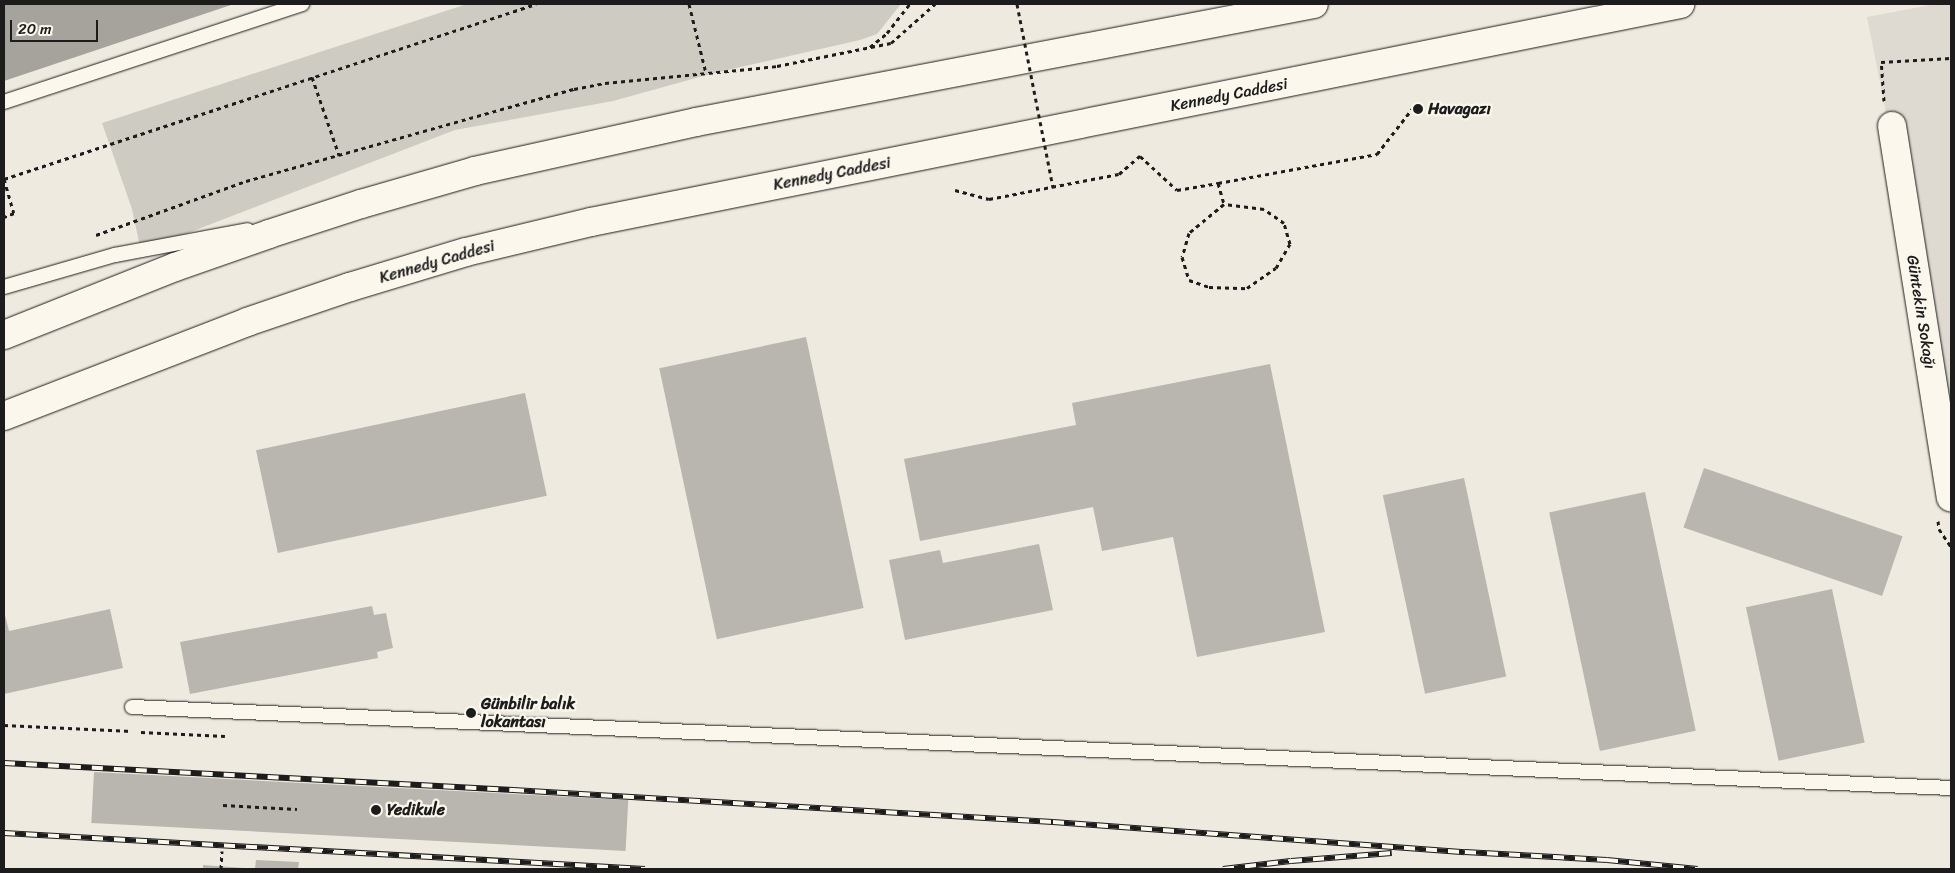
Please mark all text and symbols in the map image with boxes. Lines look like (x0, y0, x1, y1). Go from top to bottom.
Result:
scale bar (12, 10, 100, 42)
text: 20 m (18, 16, 52, 42)
street label: Kennedy Caddesi (1169, 74, 1289, 116)
place label: Havagazı (1428, 99, 1491, 119)
marker: Havagazı (1412, 103, 1424, 115)
street label: Kennedy Caddesi (772, 153, 892, 195)
street label: Kennedy Caddesi (377, 236, 497, 288)
street label: Güntekin Sokağı (1903, 254, 1939, 370)
place label: Günbilir balık lokantası (481, 694, 575, 732)
marker: Günbilir balık lokantası (465, 707, 477, 719)
place label: Yedikule (387, 800, 445, 820)
marker: Yedikule (369, 803, 383, 817)

